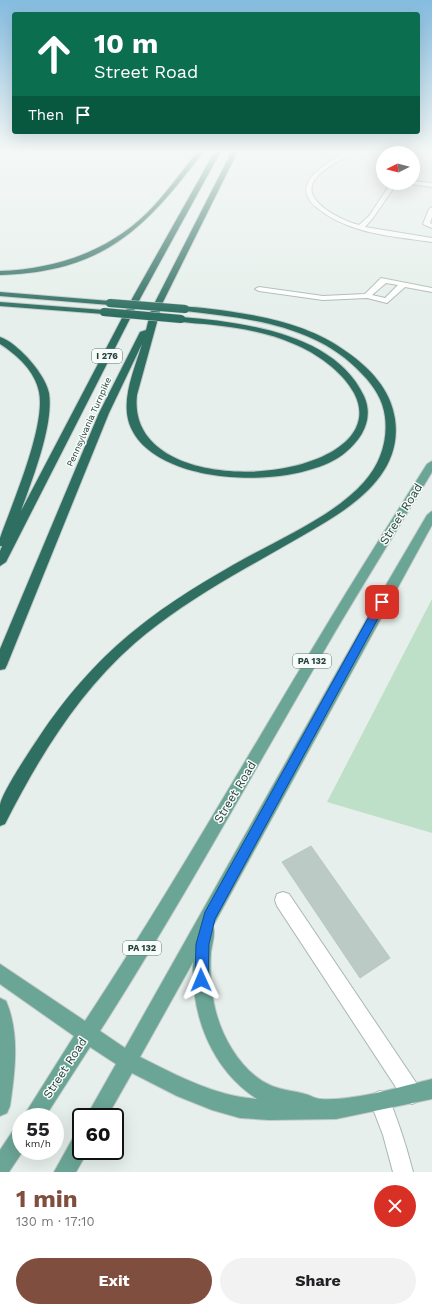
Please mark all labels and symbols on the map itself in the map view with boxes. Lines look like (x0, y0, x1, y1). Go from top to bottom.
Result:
north arrow (376, 146, 420, 190)
road number: I 276 (92, 349, 122, 363)
street label: Pennsylvania Turnpike (65, 376, 113, 468)
street label: Street Road (377, 481, 425, 547)
pin (365, 585, 399, 619)
road number: PA 132 (293, 654, 331, 668)
street label: Street Road (211, 759, 259, 825)
road number: PA 132 (123, 941, 161, 955)
position arrow (180, 959, 222, 1001)
street label: Street Road (40, 1035, 90, 1101)
speed limit sign: 60 (72, 1108, 124, 1160)

